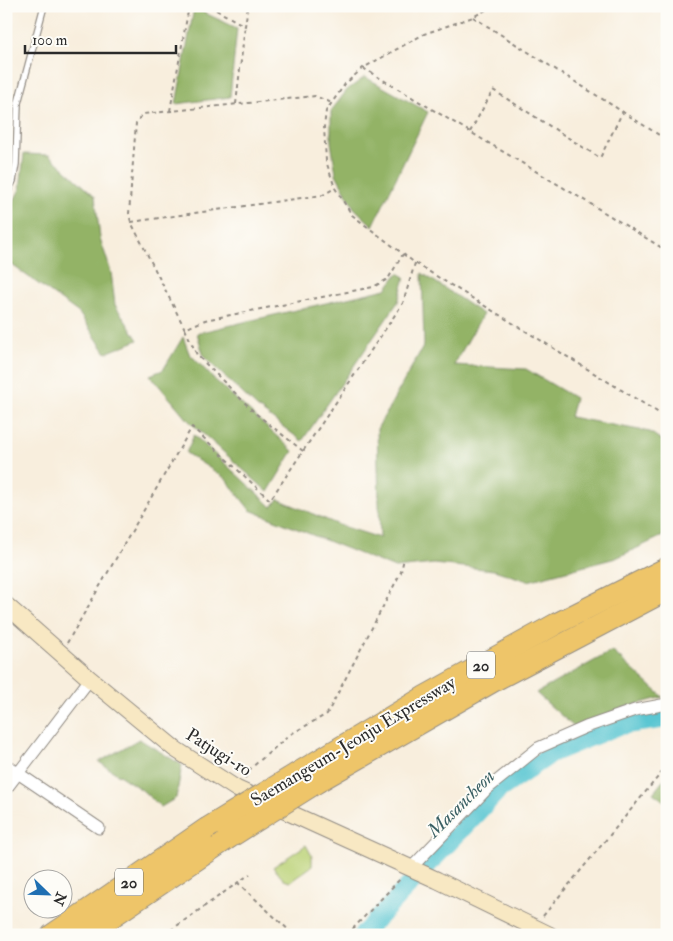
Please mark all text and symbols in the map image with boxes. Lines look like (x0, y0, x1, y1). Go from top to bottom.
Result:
scale bar (25, 22, 176, 54)
text: 100 m (32, 31, 68, 50)
road number: 20 (467, 652, 495, 678)
street label: Saemangeum-Jeonju Expressway (247, 670, 461, 812)
street label: Patjugi-ro (182, 723, 256, 782)
water label: Masancheon (421, 765, 500, 843)
north arrow (22, 868, 72, 918)
road number: 20 (115, 869, 143, 896)
text: N (49, 889, 70, 908)

